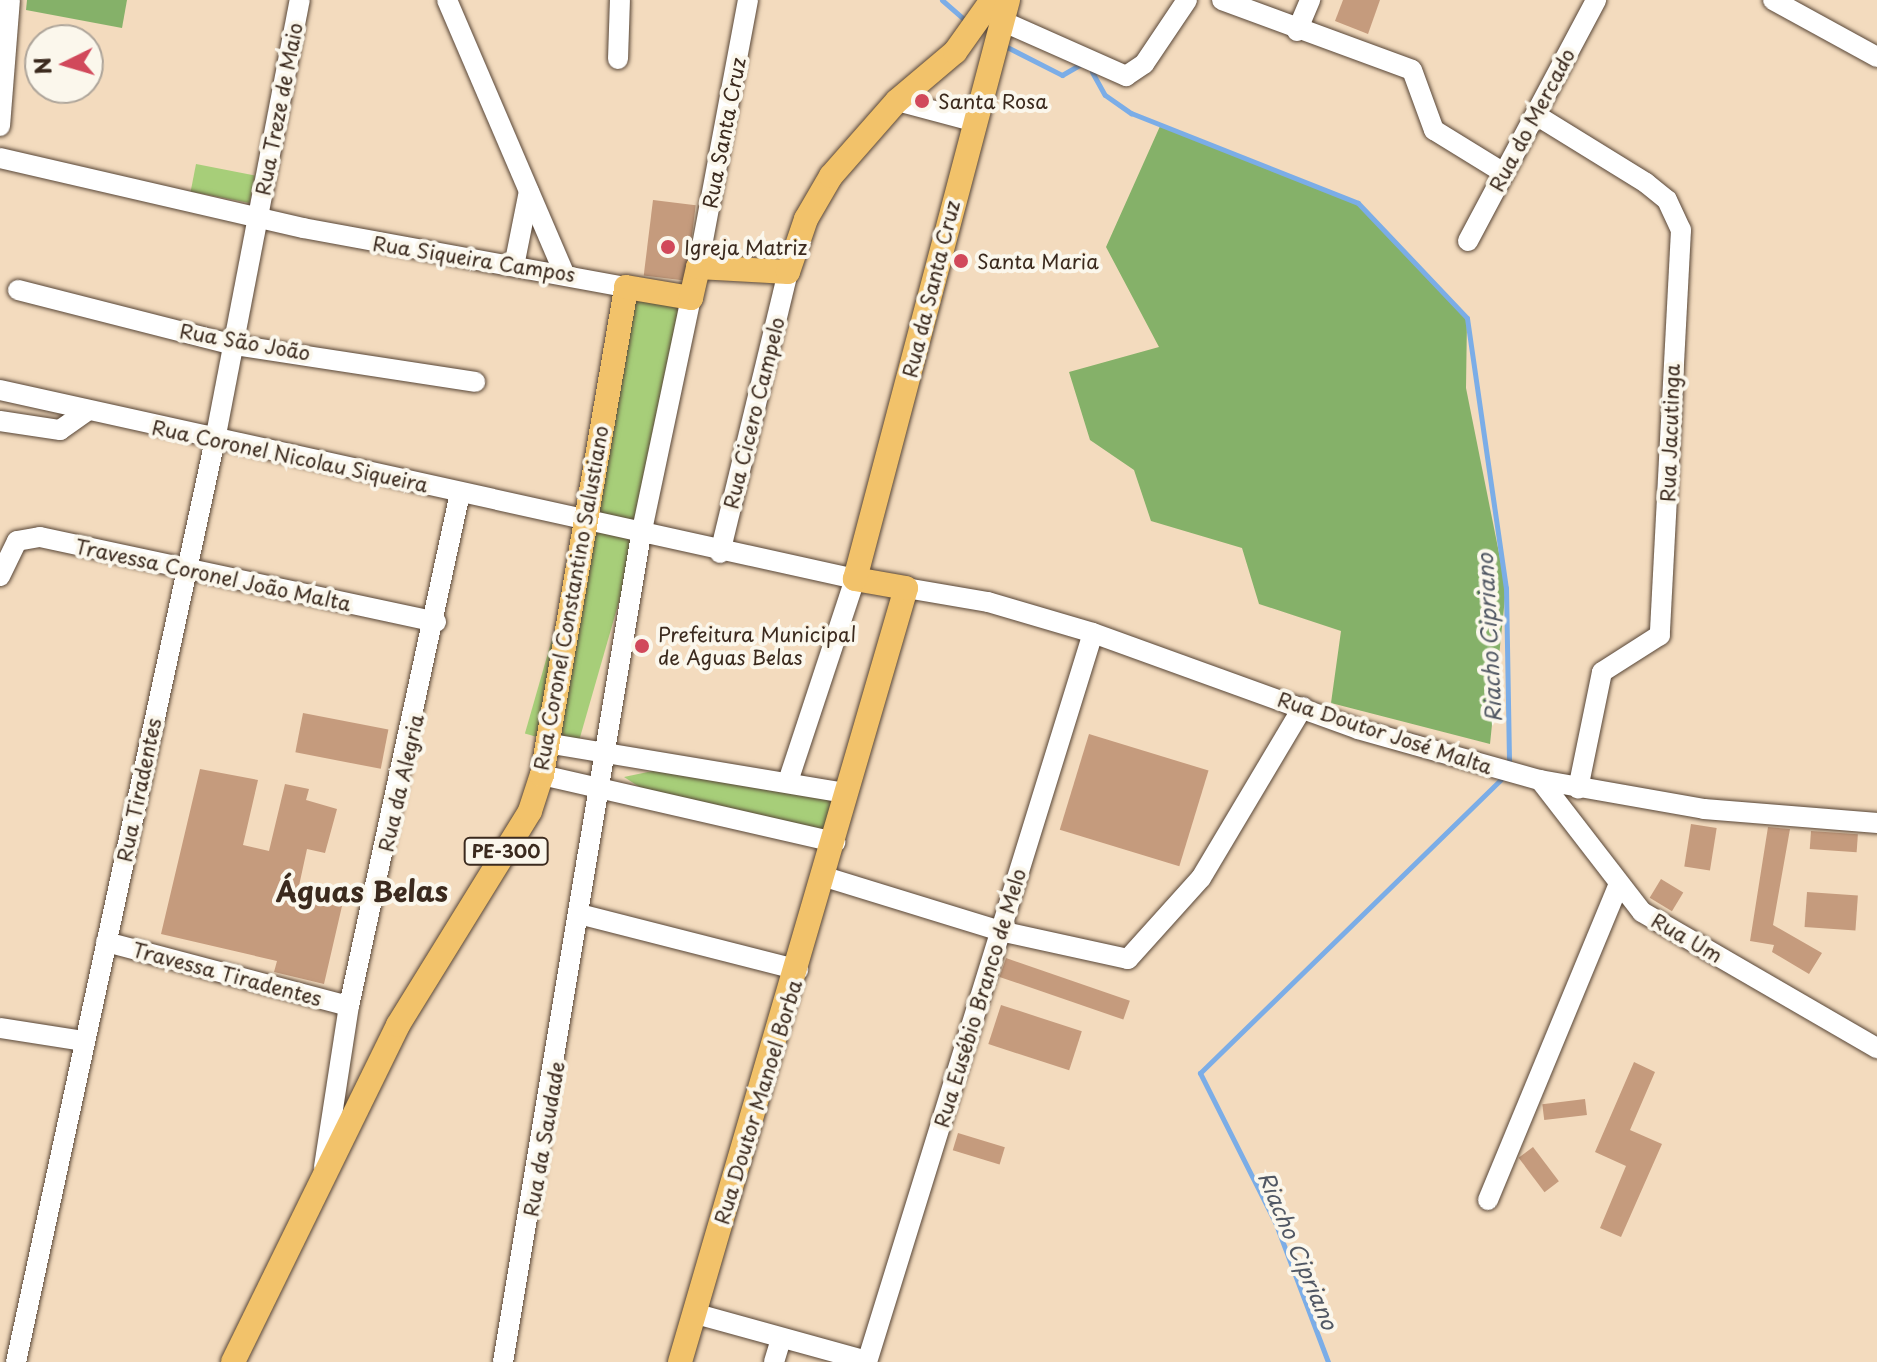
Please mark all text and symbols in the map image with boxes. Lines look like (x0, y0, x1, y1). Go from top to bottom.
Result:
street label: Rua Treze de Maio (250, 19, 308, 199)
north arrow (24, 24, 104, 104)
street label: Rua do Mercado (1484, 45, 1580, 195)
street label: Rua Santa Cruz (698, 55, 750, 211)
text: N (24, 56, 59, 76)
place label: Santa Rosa (938, 89, 1048, 113)
marker: Santa Rosa (913, 92, 931, 110)
street label: Rua da Santa Cruz (897, 197, 965, 381)
street label: Rua Siqueira Campos (370, 231, 578, 287)
place label: Igreja Matriz (684, 235, 808, 259)
marker: Igreja Matriz (659, 238, 677, 256)
place label: Santa Maria (977, 249, 1098, 273)
marker: Santa Maria (952, 252, 970, 270)
street label: Rua Cicero Campelo (718, 314, 790, 512)
street label: Rua São João (177, 319, 313, 365)
street label: Rua Jacutinga (1656, 363, 1684, 503)
street label: Rua Coronel Nicolau Siqueira (149, 415, 431, 497)
street label: Rua Coronel Constantino Salustiano (529, 423, 613, 773)
street label: Travessa Coronel João Malta (72, 534, 354, 616)
water label: Riacho Cipriano (1470, 553, 1506, 723)
place label: Prefeitura Municipal de Aguas Belas (658, 622, 856, 669)
marker: Prefeitura Municipal de Aguas Belas (633, 637, 651, 655)
street label: Rua Doutor José Malta (1274, 687, 1496, 779)
street label: Rua da Alegria (373, 711, 429, 855)
street label: Rua Tiradentes (112, 716, 166, 864)
road number: PE-300 (462, 837, 550, 865)
street label: Rua Eusébio Branco de Melo (929, 865, 1031, 1131)
district label: Águas Belas (276, 874, 448, 908)
street label: Rua Um (1647, 908, 1727, 968)
street label: Travessa Tiradentes (131, 937, 323, 1011)
street label: Rua Doutor Manoel Borba (709, 977, 807, 1227)
street label: Rua da Saudade (518, 1059, 570, 1219)
water label: Riacho Cipriano (1254, 1167, 1344, 1333)

